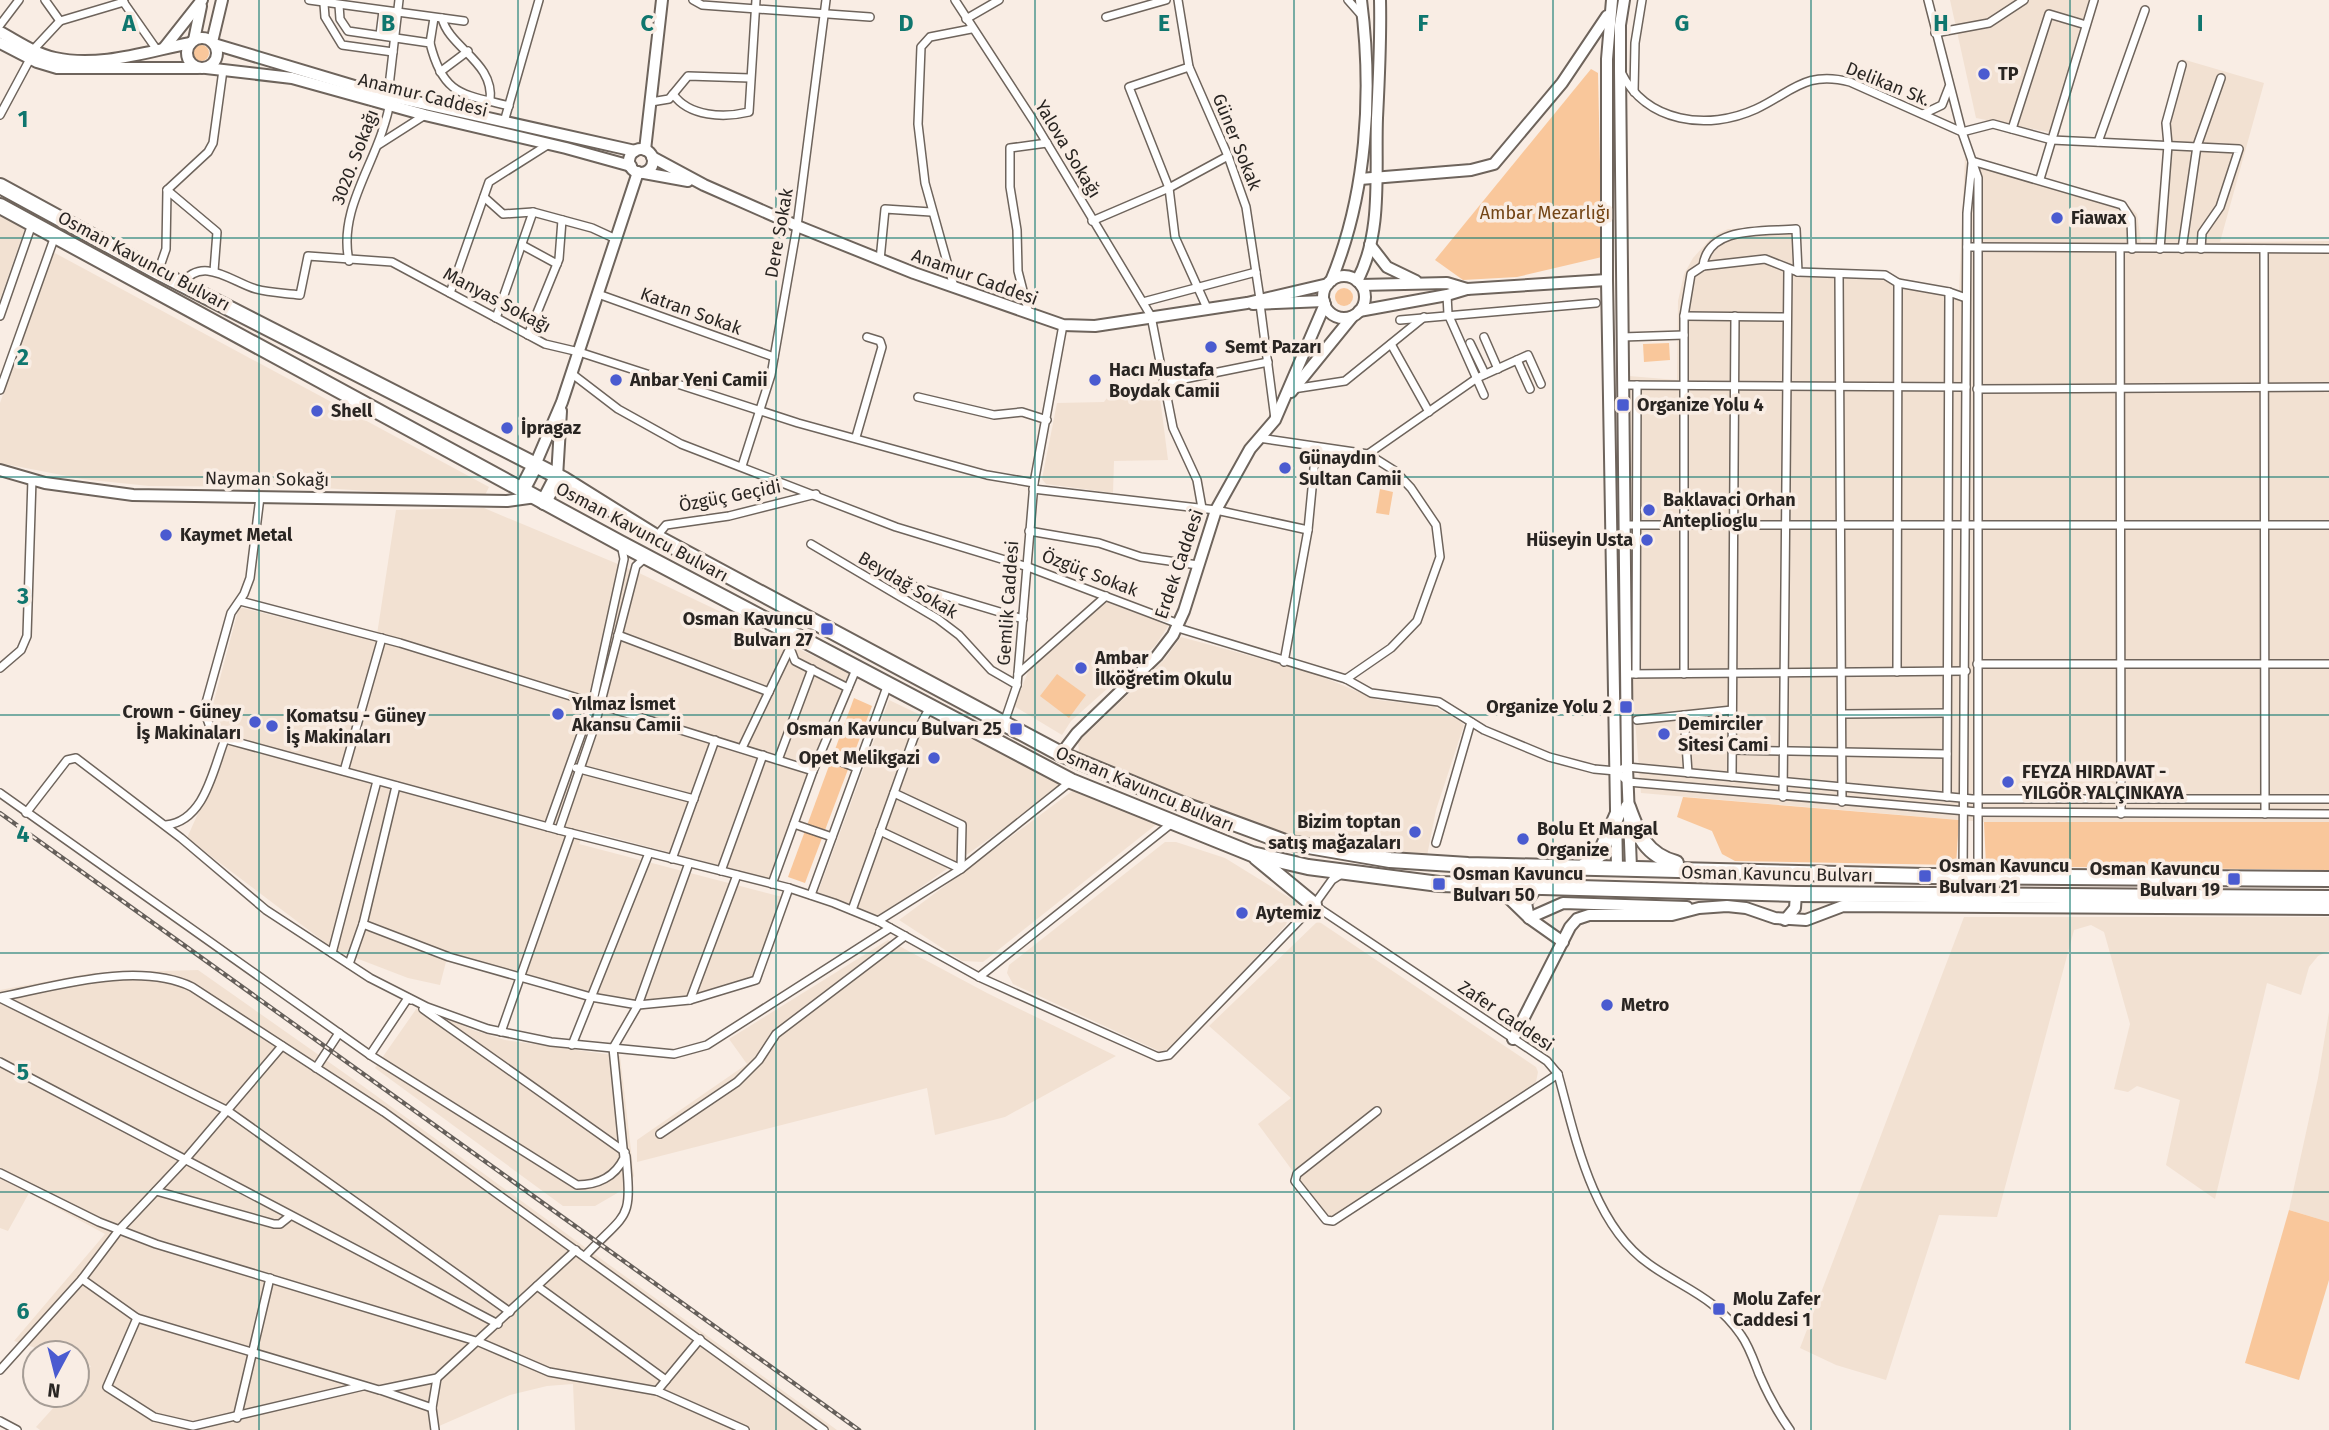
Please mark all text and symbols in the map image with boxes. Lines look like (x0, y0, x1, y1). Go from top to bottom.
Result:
text: A (121, 9, 136, 37)
text: B (381, 9, 395, 37)
text: C (640, 9, 654, 37)
text: D (899, 9, 914, 37)
text: E (1158, 9, 1170, 37)
text: F (1417, 9, 1429, 37)
text: G (1675, 9, 1689, 37)
text: H (1933, 9, 1949, 37)
text: I (2197, 9, 2203, 37)
street label: Delikan Sk. (1843, 57, 1933, 111)
place label: TP (1998, 63, 2019, 85)
marker: TP (1976, 66, 1992, 82)
street label: Anamur Caddesi (356, 68, 490, 122)
street label: Güner Sokak (1208, 91, 1267, 194)
street label: Yalova Sokağı (1030, 96, 1106, 202)
text: 1 (18, 105, 28, 133)
street label: 3020. Sokağı (327, 106, 383, 208)
street label: Dere Sokak (760, 186, 798, 280)
park label: Ambar Mezarlığı (1480, 202, 1610, 224)
street label: Osman Kavuncu Bulvarı (54, 206, 234, 316)
place label: Fiawax (2071, 207, 2127, 229)
marker: Fiawax (2049, 210, 2065, 226)
street label: Anamur Caddesi (909, 244, 1041, 310)
street label: Manyas Sokağı (439, 262, 555, 338)
street label: Katran Sokak (637, 282, 746, 340)
place label: Semt Pazarı (1225, 336, 1322, 358)
marker: Semt Pazarı (1203, 339, 1219, 355)
text: 2 (17, 343, 29, 371)
place label: Hacı Mustafa Boydak Camii (1109, 359, 1220, 402)
place label: Anbar Yeni Camii (629, 369, 767, 391)
marker: Anbar Yeni Camii (608, 372, 624, 388)
marker: Hacı Mustafa Boydak Camii (1087, 372, 1103, 388)
place label: Organize Yolu 4 (1637, 394, 1764, 416)
marker: Organize Yolu 4 (1615, 397, 1631, 413)
place label: Shell (331, 400, 373, 422)
marker: Shell (309, 403, 325, 419)
place label: İpragaz (521, 417, 581, 439)
marker: İpragaz (499, 420, 515, 436)
place label: Günaydın Sultan Camii (1299, 447, 1402, 490)
marker: Günaydın Sultan Camii (1277, 460, 1293, 476)
street label: Nayman Sokağı (205, 467, 329, 491)
street label: Özgüç Geçidi (677, 475, 783, 517)
street label: Osman Kavuncu Bulvarı (552, 477, 732, 587)
place label: Baklavaci Orhan Anteplioglu (1662, 489, 1796, 532)
marker: Baklavaci Orhan Anteplioglu (1641, 502, 1657, 518)
street label: Erdek Caddesi (1150, 506, 1208, 622)
place label: Kaymet Metal (180, 524, 293, 546)
marker: Kaymet Metal (158, 527, 174, 543)
place label: Hüseyin Usta (1526, 529, 1633, 551)
marker: Hüseyin Usta (1639, 532, 1655, 548)
street label: Gemlik Caddesi (993, 540, 1023, 666)
street label: Özgüç Sokak (1039, 545, 1142, 602)
street label: Beydağ Sokak (854, 547, 962, 624)
text: 3 (16, 582, 29, 610)
place label: Osman Kavuncu Bulvarı 27 (683, 608, 814, 651)
marker: Osman Kavuncu Bulvarı 27 (819, 621, 835, 637)
place label: Ambar İlköğretim Okulu (1094, 647, 1232, 690)
marker: Ambar İlköğretim Okulu (1073, 660, 1089, 676)
place label: Yılmaz İsmet Akansu Camii (571, 693, 681, 736)
place label: Organize Yolu 2 (1486, 696, 1612, 718)
marker: Organize Yolu 2 (1618, 699, 1634, 715)
place label: Crown - Güney İş Makinaları (123, 701, 242, 744)
place label: Komatsu - Güney İş Makinaları (286, 705, 427, 748)
marker: Yılmaz İsmet Akansu Camii (550, 706, 566, 722)
place label: Demirciler Sitesi Cami (1678, 713, 1768, 756)
marker: Crown - Güney İş Makinaları (247, 714, 263, 730)
marker: Komatsu - Güney İş Makinaları (264, 718, 280, 734)
place label: Osman Kavuncu Bulvarı 25 (787, 718, 1002, 740)
marker: Osman Kavuncu Bulvarı 25 (1008, 721, 1024, 737)
marker: Demirciler Sitesi Cami (1656, 726, 1672, 742)
street label: Osman Kavuncu Bulvarı (1052, 741, 1238, 837)
place label: Opet Melikgazi (799, 747, 920, 769)
marker: Opet Melikgazi (926, 750, 942, 766)
place label: FEYZA HIRDAVAT - YILGÖR YALÇINKAYA (2021, 761, 2184, 804)
marker: FEYZA HIRDAVAT - YILGÖR YALÇINKAYA (2000, 774, 2016, 790)
place label: Bizim toptan satış mağazaları (1268, 811, 1401, 854)
place label: Bolu Et Mangal Organize (1537, 818, 1658, 861)
text: 4 (17, 820, 30, 848)
marker: Bizim toptan satış mağazaları (1407, 824, 1423, 840)
marker: Bolu Et Mangal Organize (1515, 831, 1531, 847)
place label: Osman Kavuncu Bulvarı 21 (1939, 855, 2069, 898)
place label: Osman Kavuncu Bulvarı 19 (2090, 858, 2220, 901)
street label: Osman Kavuncu Bulvarı (1681, 861, 1873, 887)
place label: Osman Kavuncu Bulvarı 50 (1453, 863, 1583, 906)
marker: Osman Kavuncu Bulvarı 21 (1917, 868, 1933, 884)
marker: Osman Kavuncu Bulvarı 19 (2226, 871, 2242, 887)
marker: Osman Kavuncu Bulvarı 50 (1431, 876, 1447, 892)
place label: Aytemiz (1255, 902, 1321, 924)
marker: Aytemiz (1234, 905, 1250, 921)
street label: Zafer Caddesi (1454, 976, 1558, 1056)
place label: Metro (1621, 994, 1669, 1016)
marker: Metro (1599, 997, 1615, 1013)
text: 5 (17, 1058, 29, 1086)
place label: Molu Zafer Caddesi 1 (1733, 1288, 1821, 1331)
text: 6 (17, 1297, 30, 1325)
marker: Molu Zafer Caddesi 1 (1711, 1301, 1727, 1317)
north arrow (21, 1339, 91, 1409)
text: N (46, 1378, 62, 1403)

